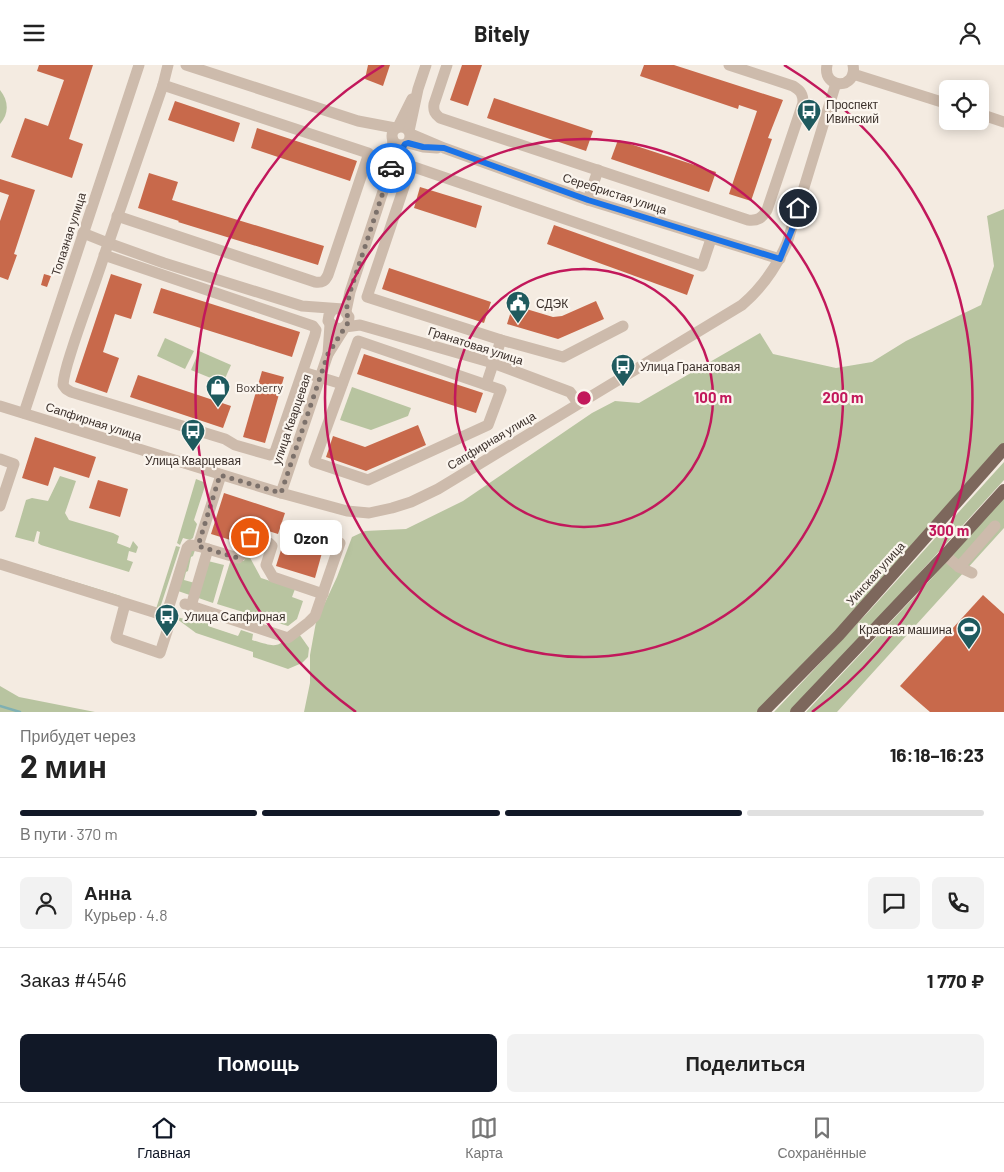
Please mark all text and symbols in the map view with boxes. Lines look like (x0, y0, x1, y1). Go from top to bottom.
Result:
icon: menu (20, 19, 48, 47)
icon: person (956, 19, 984, 47)
text: Bitely (474, 20, 530, 46)
map controls (939, 80, 989, 130)
button: locate (939, 80, 989, 130)
place label: Проспект Ивинский (826, 97, 879, 125)
bus stop icon: Проспект Ивинский (796, 98, 822, 132)
courier (366, 143, 416, 193)
icon: car (377, 154, 405, 182)
street label: Серебристая улица (561, 170, 669, 218)
pin (777, 187, 819, 229)
street label: Топазная улица (48, 190, 89, 278)
icon: home (784, 194, 812, 222)
public building icon: СДЭК (505, 290, 531, 324)
place label: СДЭК (536, 296, 568, 311)
street label: Гранатовая улица (426, 323, 526, 368)
bus stop icon: Улица Гранатовая (610, 353, 636, 387)
place label: Улица Гранатовая (640, 359, 740, 374)
street label: улица Кварцевая (269, 372, 314, 466)
shop icon: Boxberry (205, 374, 231, 408)
place label: Boxberry (236, 380, 284, 394)
text: 100 m (694, 388, 732, 406)
text: 200 m (822, 388, 864, 406)
centre of rings (575, 389, 593, 407)
street label: Сапфирная улица (44, 399, 144, 444)
street label: Сапфирная улица (444, 408, 538, 473)
bus stop icon: Улица Кварцевая (180, 418, 206, 452)
place label: Улица Кварцевая (145, 453, 241, 468)
pin (229, 516, 271, 558)
callout: Ozon (280, 519, 342, 555)
text: 300 m (929, 521, 969, 539)
icon: bag (236, 523, 264, 551)
text: Ozon (294, 528, 328, 547)
street label: Уинская улица (843, 538, 908, 608)
bus stop icon: Улица Сапфирная (154, 603, 180, 637)
place label: Улица Сапфирная (184, 609, 286, 624)
sports icon: Красная машина (956, 616, 982, 650)
place label: Красная машина (859, 622, 952, 637)
text: Прибудет через (20, 726, 136, 745)
text: 16:18–16:23 (890, 743, 984, 766)
text: 2 мин (20, 746, 107, 784)
text: В пути · 370 m (20, 824, 118, 843)
button: person (20, 877, 72, 929)
button: chat (868, 877, 920, 929)
button: phone (932, 877, 984, 929)
text: Анна (84, 881, 131, 904)
text: Курьер · 4.8 (84, 905, 168, 924)
text: Заказ #4546 (20, 968, 127, 991)
text: 1 770 ₽ (927, 969, 984, 992)
button: Помощь (20, 1034, 497, 1092)
button: Поделиться (507, 1034, 984, 1092)
tab: Главная (137, 1114, 191, 1161)
tab: Карта (465, 1114, 503, 1161)
tab: Сохранённые (777, 1114, 867, 1161)

